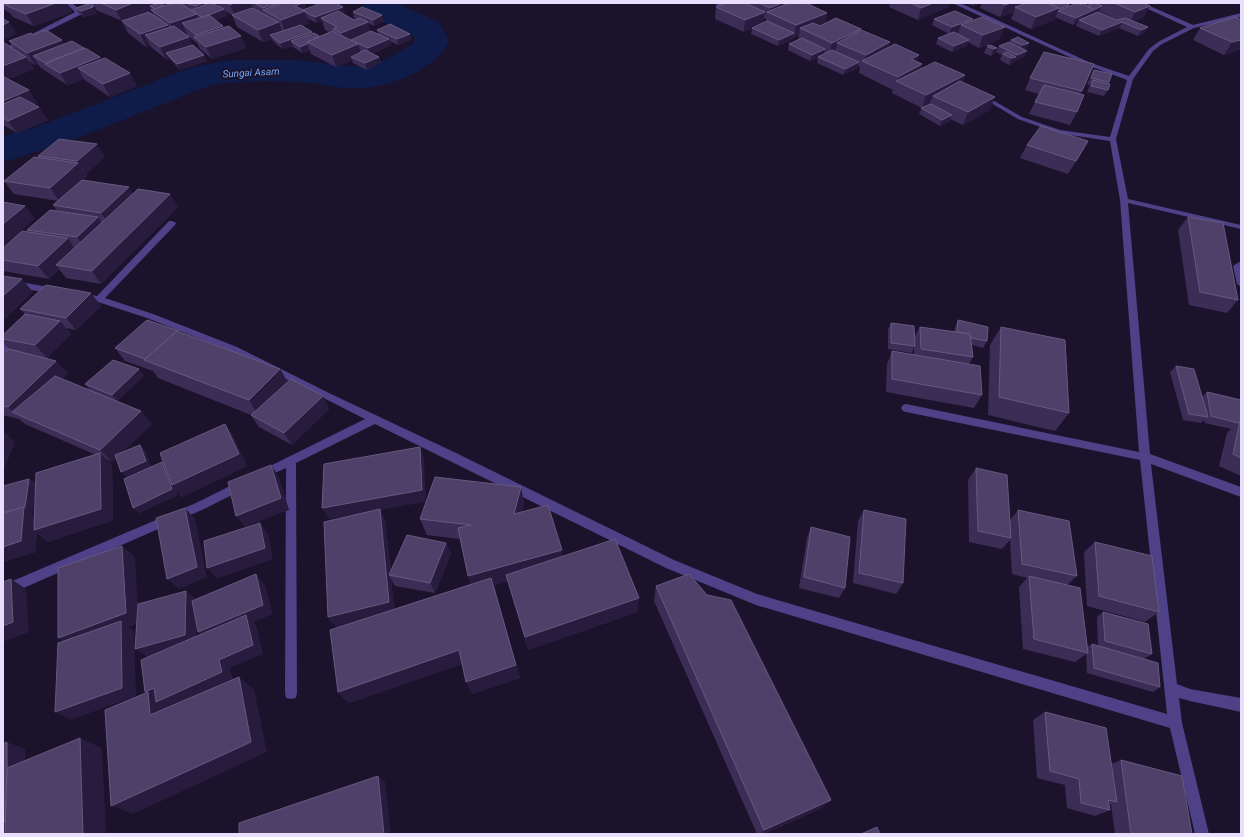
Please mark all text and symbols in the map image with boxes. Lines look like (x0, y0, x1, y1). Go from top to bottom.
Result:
water label: Sungai Asam (222, 66, 280, 79)

